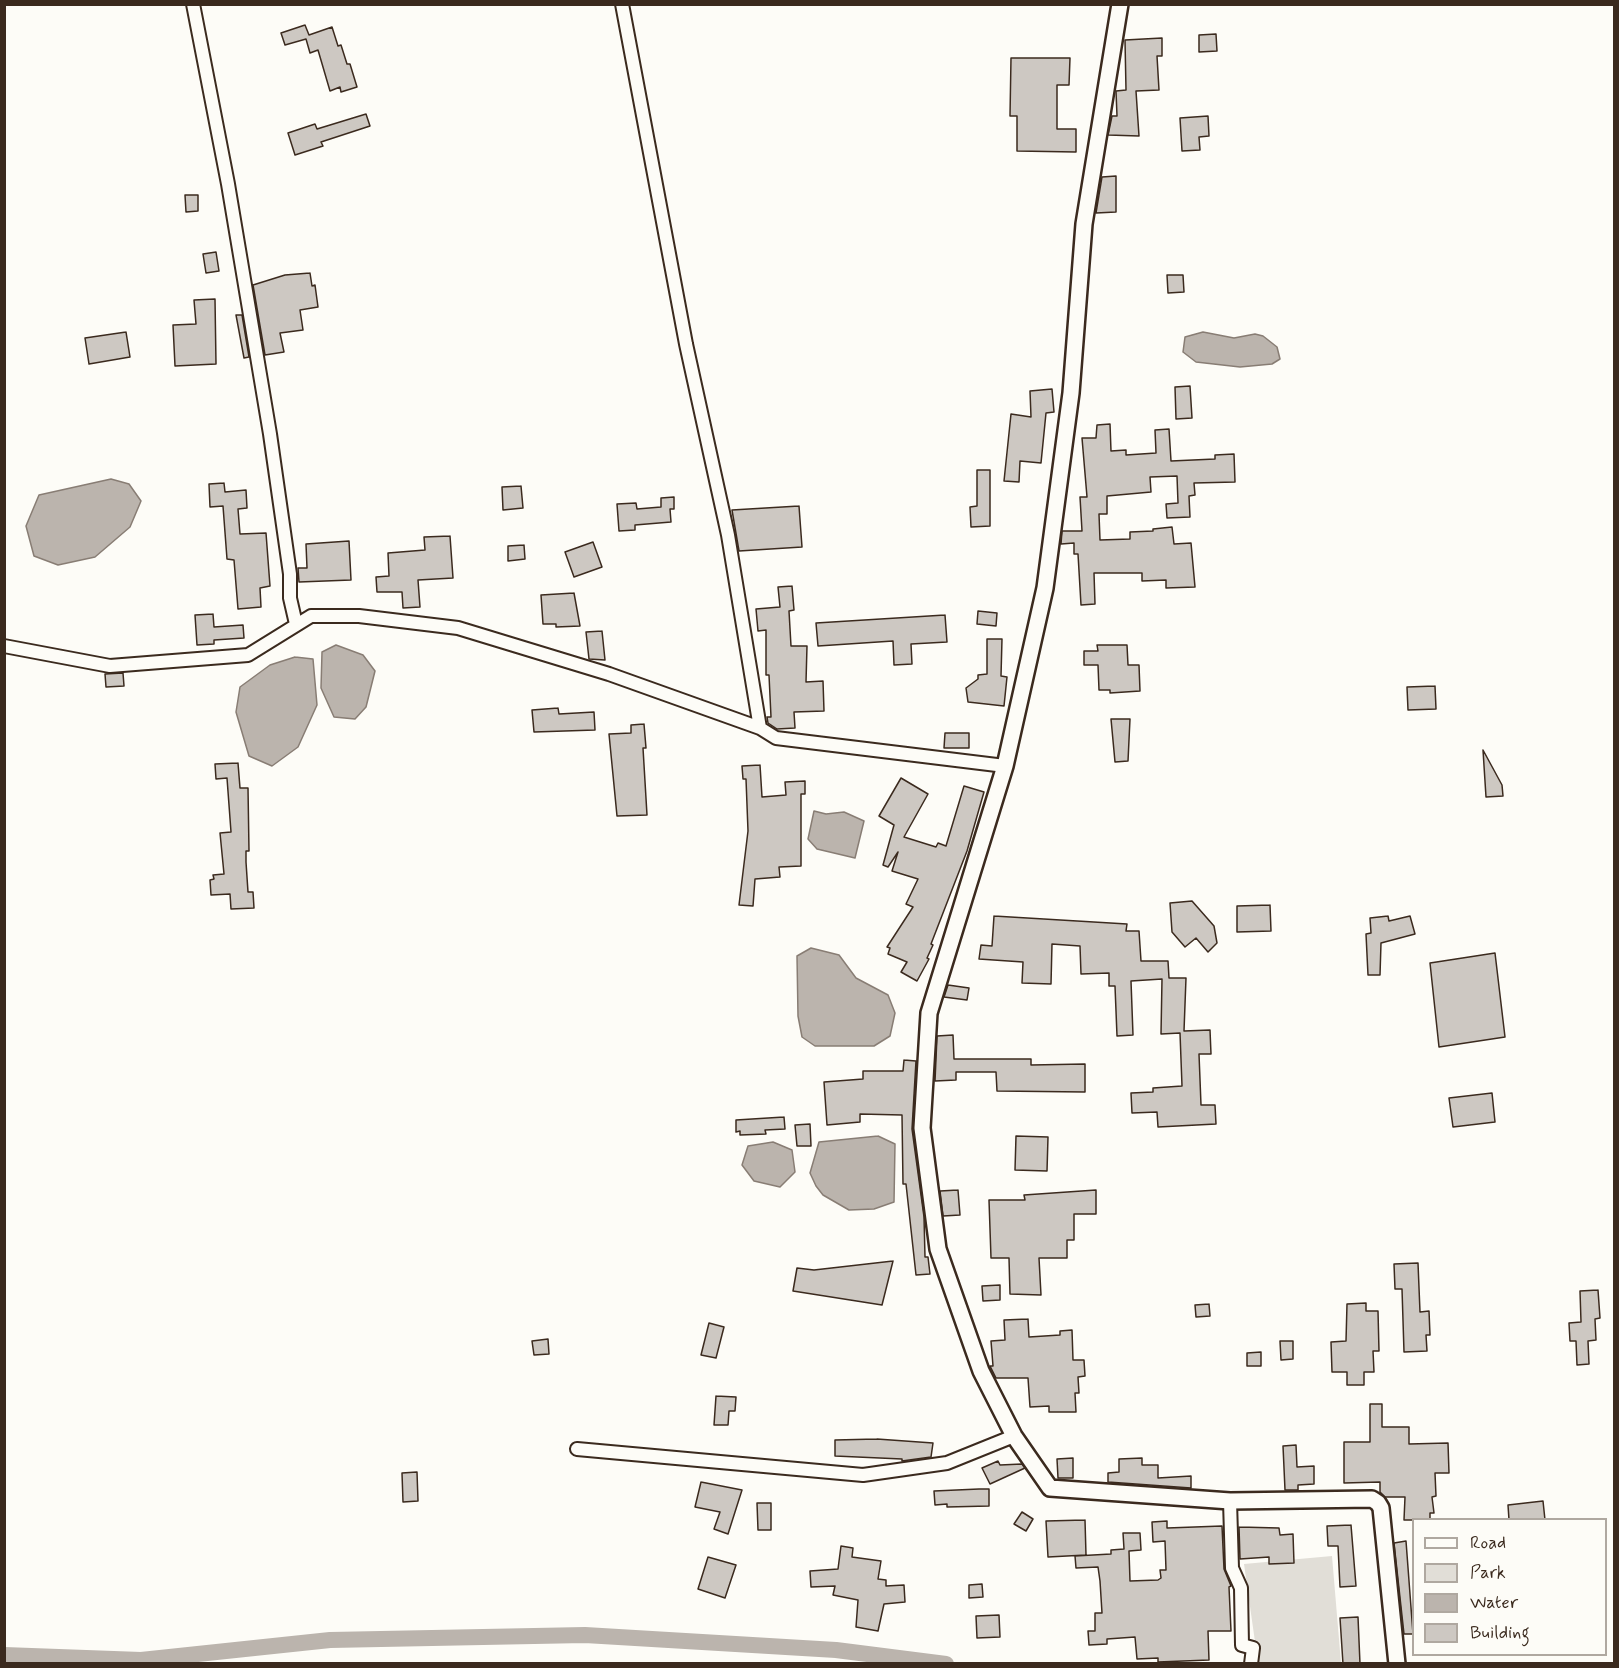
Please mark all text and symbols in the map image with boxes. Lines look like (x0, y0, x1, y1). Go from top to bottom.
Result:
legend (1412, 1518, 1607, 1656)
text: Road (1470, 1531, 1506, 1555)
text: Park (1470, 1561, 1506, 1585)
text: Water (1470, 1591, 1518, 1615)
text: Building (1470, 1621, 1530, 1645)

